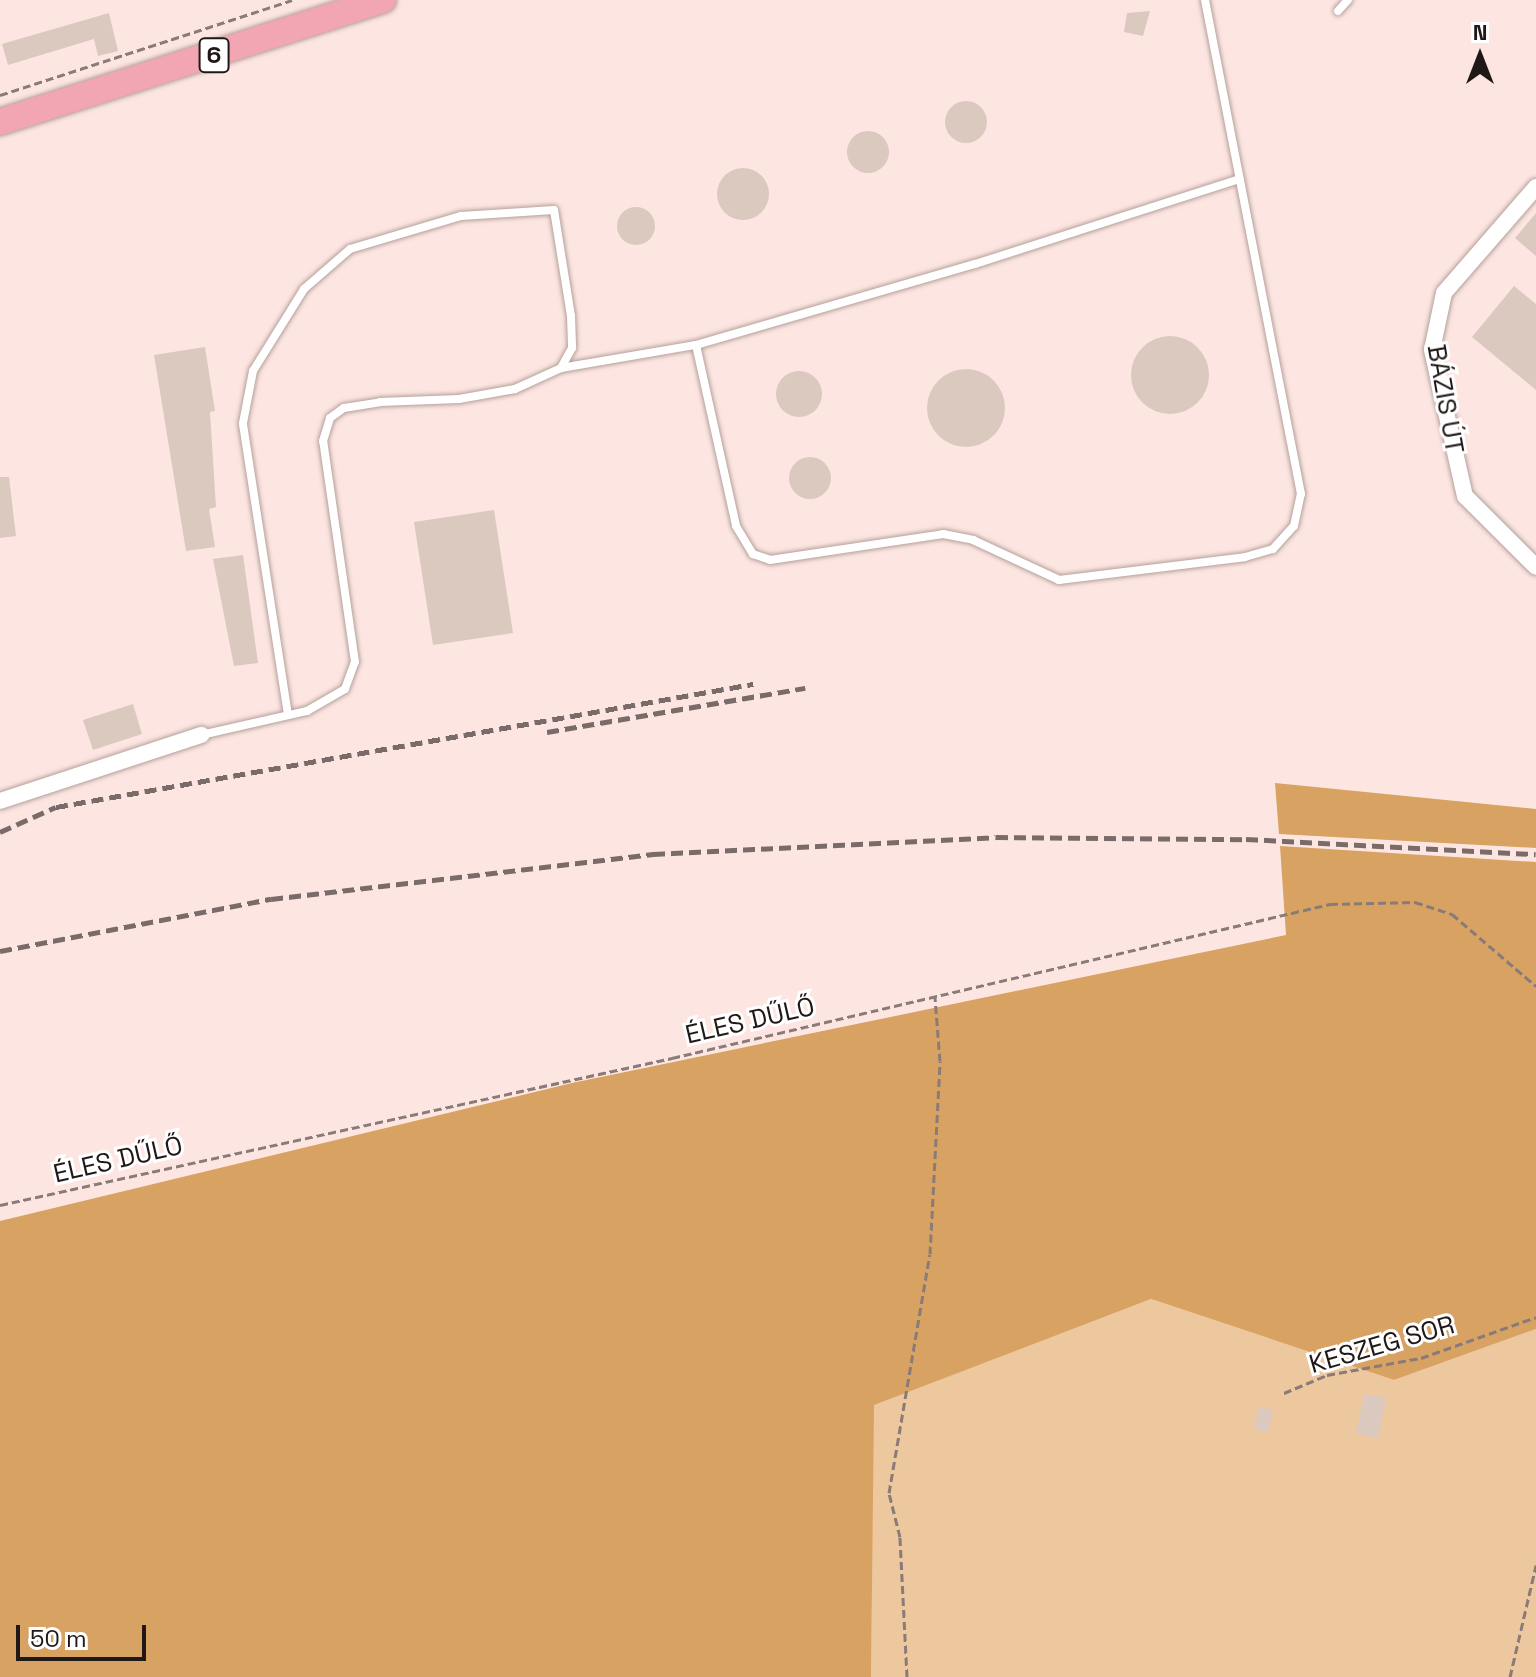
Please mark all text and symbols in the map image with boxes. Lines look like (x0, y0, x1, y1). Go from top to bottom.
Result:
north arrow (1440, 16, 1520, 96)
text: N (1473, 18, 1487, 46)
road number: 6 (198, 35, 230, 75)
street label: BÁZIS ÚT (1420, 342, 1470, 456)
street label: ÉLES DŰLŐ (682, 991, 818, 1051)
street label: ÉLES DŰLŐ (50, 1130, 186, 1190)
street label: KESZEG SOR (1306, 1309, 1458, 1381)
scale bar (20, 1609, 150, 1659)
text: 50 m (30, 1623, 87, 1654)

